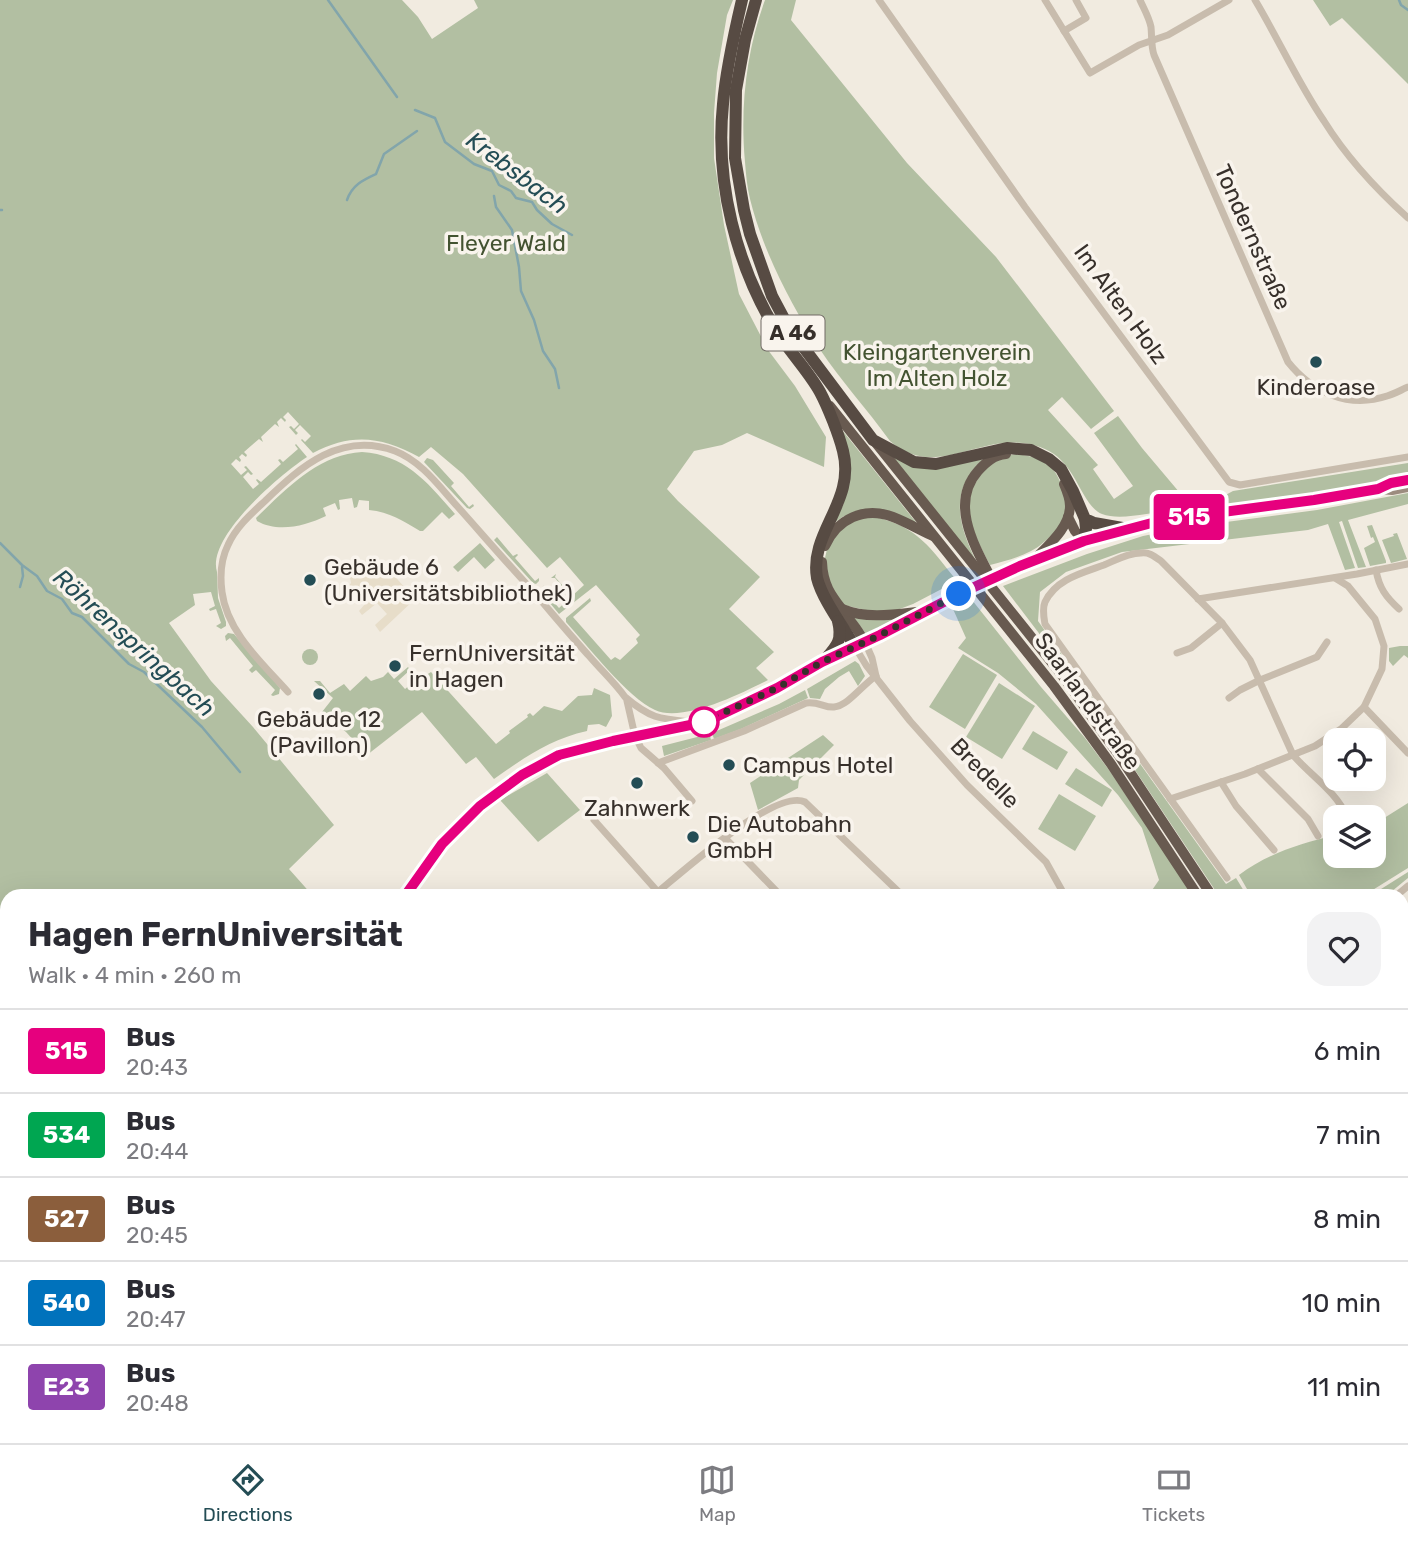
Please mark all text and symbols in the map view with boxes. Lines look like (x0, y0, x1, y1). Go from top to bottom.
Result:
water label: Krebsbach (461, 126, 573, 220)
street label: Tondernstraße (1209, 160, 1297, 314)
park label: Fleyer Wald (446, 229, 566, 257)
street label: Im Alten Holz (1068, 239, 1174, 369)
road number: A 46 (762, 316, 824, 350)
park label: Kleingartenverein Im Alten Holz (843, 338, 1031, 392)
marker: Kinderoase (1308, 354, 1324, 370)
place label: Kinderoase (1257, 373, 1375, 401)
line badge: 515 (1149, 494, 1229, 540)
text: 515 (1168, 503, 1210, 531)
place label: Gebäude 6 (Universitätsbibliothek) (324, 553, 573, 607)
water label: Röhrenspringbach (48, 563, 220, 723)
marker: Gebäude 6 (Universitätsbibliothek) (302, 572, 318, 588)
your location (941, 576, 976, 611)
street label: Saarlandstraße (1029, 627, 1147, 775)
place label: FernUniversität in Hagen (409, 639, 575, 693)
marker: FernUniversität in Hagen (387, 658, 403, 674)
marker: Gebäude 12 (Pavillon) (311, 686, 327, 702)
place label: Gebäude 12 (Pavillon) (257, 705, 381, 759)
unlabelled marker (689, 707, 719, 737)
map controls (1323, 728, 1386, 868)
button: locate (1323, 728, 1386, 791)
street label: Bredelle (945, 732, 1025, 814)
place label: Campus Hotel (743, 751, 893, 779)
marker: Campus Hotel (721, 757, 737, 773)
marker: Zahnwerk (629, 775, 645, 791)
place label: Zahnwerk (584, 794, 690, 822)
button: layers (1323, 805, 1386, 868)
place label: Die Autobahn GmbH (707, 810, 852, 864)
marker: Die Autobahn GmbH (685, 829, 701, 845)
button: heart (1307, 912, 1381, 986)
text: Hagen FernUniversität (28, 915, 403, 954)
text: Walk · 4 min · 260 m (28, 961, 242, 989)
text: Bus (126, 1022, 175, 1053)
text: 6 min (1314, 1036, 1381, 1067)
text: 515 (45, 1037, 88, 1065)
text: 20:43 (126, 1053, 188, 1081)
text: Bus (126, 1106, 175, 1137)
text: 7 min (1316, 1120, 1381, 1151)
text: 534 (43, 1121, 90, 1149)
text: 20:44 (126, 1137, 189, 1165)
text: Bus (126, 1190, 175, 1221)
text: 8 min (1313, 1204, 1381, 1235)
text: 527 (44, 1205, 89, 1233)
text: 20:45 (126, 1221, 188, 1249)
text: Bus (126, 1274, 175, 1305)
text: 10 min (1302, 1288, 1381, 1319)
text: 540 (42, 1289, 91, 1317)
text: 20:47 (126, 1305, 186, 1333)
text: Bus (126, 1358, 175, 1389)
text: 11 min (1307, 1372, 1381, 1403)
text: E23 (43, 1373, 90, 1401)
text: 20:48 (126, 1389, 189, 1417)
tab: Directions (203, 1461, 293, 1526)
tab: Map (698, 1461, 736, 1526)
tab: Tickets (1142, 1461, 1205, 1526)

